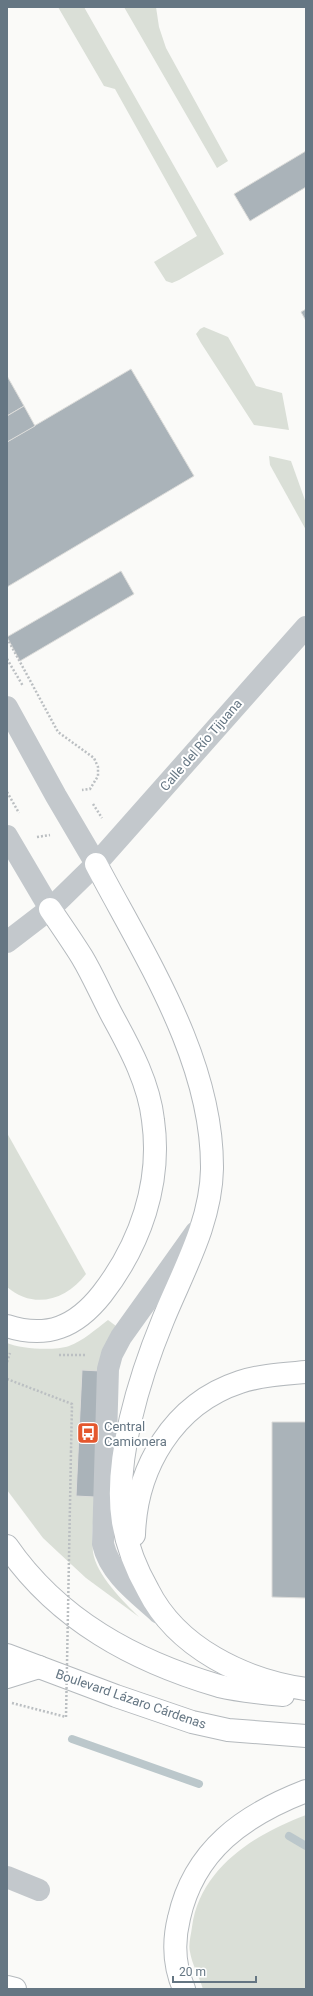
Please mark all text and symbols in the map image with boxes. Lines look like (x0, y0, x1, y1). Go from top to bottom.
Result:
street label: Calle del Río Tijuana (157, 696, 245, 794)
place label: Central Camionera (104, 1419, 167, 1449)
bus stop icon: Central Camionera (75, 1420, 101, 1446)
street label: Boulevard Lázaro Cárdenas (54, 1666, 209, 1732)
scale bar (173, 1958, 256, 1984)
text: 20 m (179, 1965, 206, 1979)

